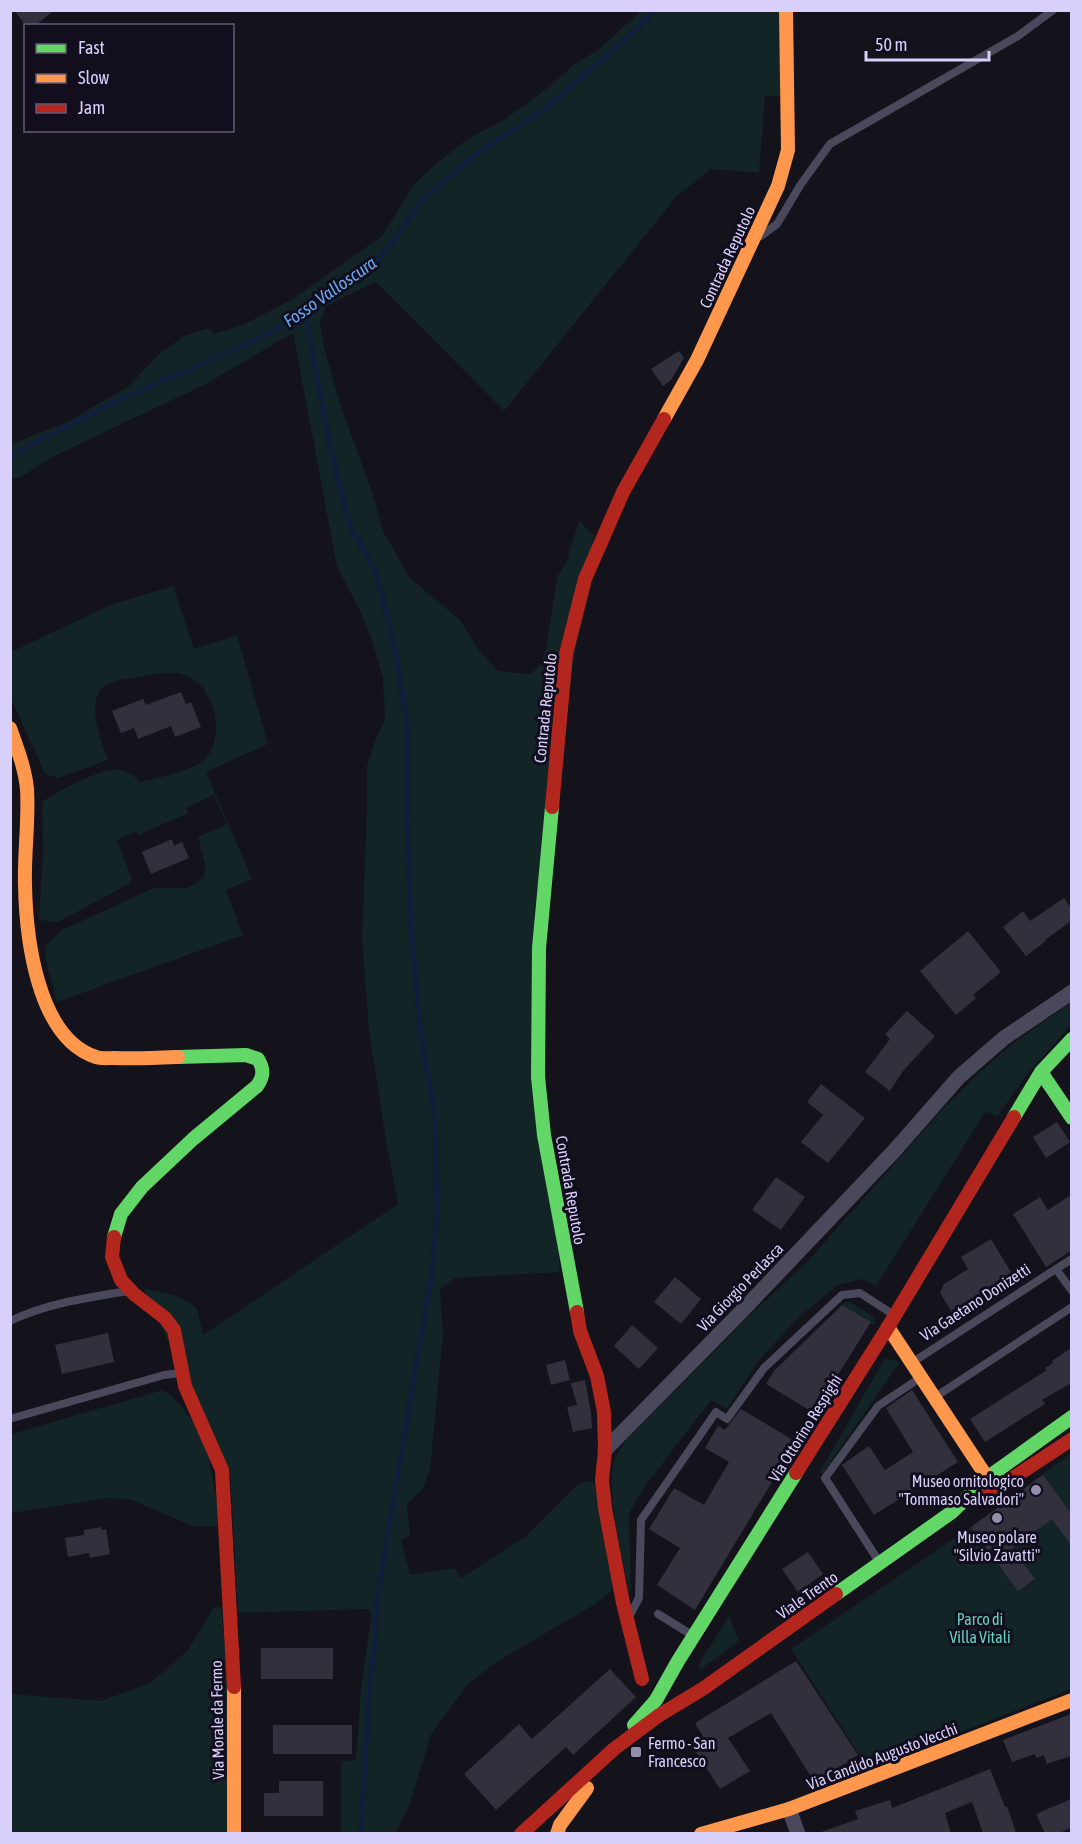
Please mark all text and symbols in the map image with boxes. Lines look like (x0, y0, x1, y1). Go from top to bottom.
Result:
legend (24, 24, 234, 132)
scale bar (866, 24, 989, 62)
text: 50 m (875, 34, 907, 55)
text: Fast (78, 37, 105, 58)
text: Slow (78, 67, 109, 88)
text: Jam (78, 97, 105, 118)
street label: Contrada Reputolo (696, 203, 759, 311)
water label: Fosso Valloscura (279, 252, 381, 331)
street label: Contrada Reputolo (530, 652, 561, 764)
street label: Contrada Reputolo (552, 1134, 589, 1246)
street label: Via Giorgio Perlasca (693, 1239, 787, 1336)
street label: Via Gaetano Donizetti (917, 1260, 1033, 1344)
street label: Via Ottorino Respighi (765, 1371, 846, 1486)
place label: Museo ornitologico "Tommaso Salvadori" (899, 1472, 1024, 1508)
marker: Museo ornitologico "Tommaso Salvadori" (1029, 1483, 1043, 1497)
marker: Museo polare "Silvio Zavatti" (990, 1511, 1004, 1525)
place label: Museo polare "Silvio Zavatti" (954, 1528, 1040, 1564)
street label: Viale Trento (773, 1567, 841, 1623)
park label: Parco di Villa Vitali (949, 1610, 1011, 1646)
street label: Via Morale da Fermo (207, 1660, 227, 1780)
street label: Via Candido Augusto Vecchi (804, 1719, 960, 1794)
place label: Fermo - San Francesco (648, 1734, 715, 1770)
marker: Fermo - San Francesco (629, 1745, 643, 1759)

